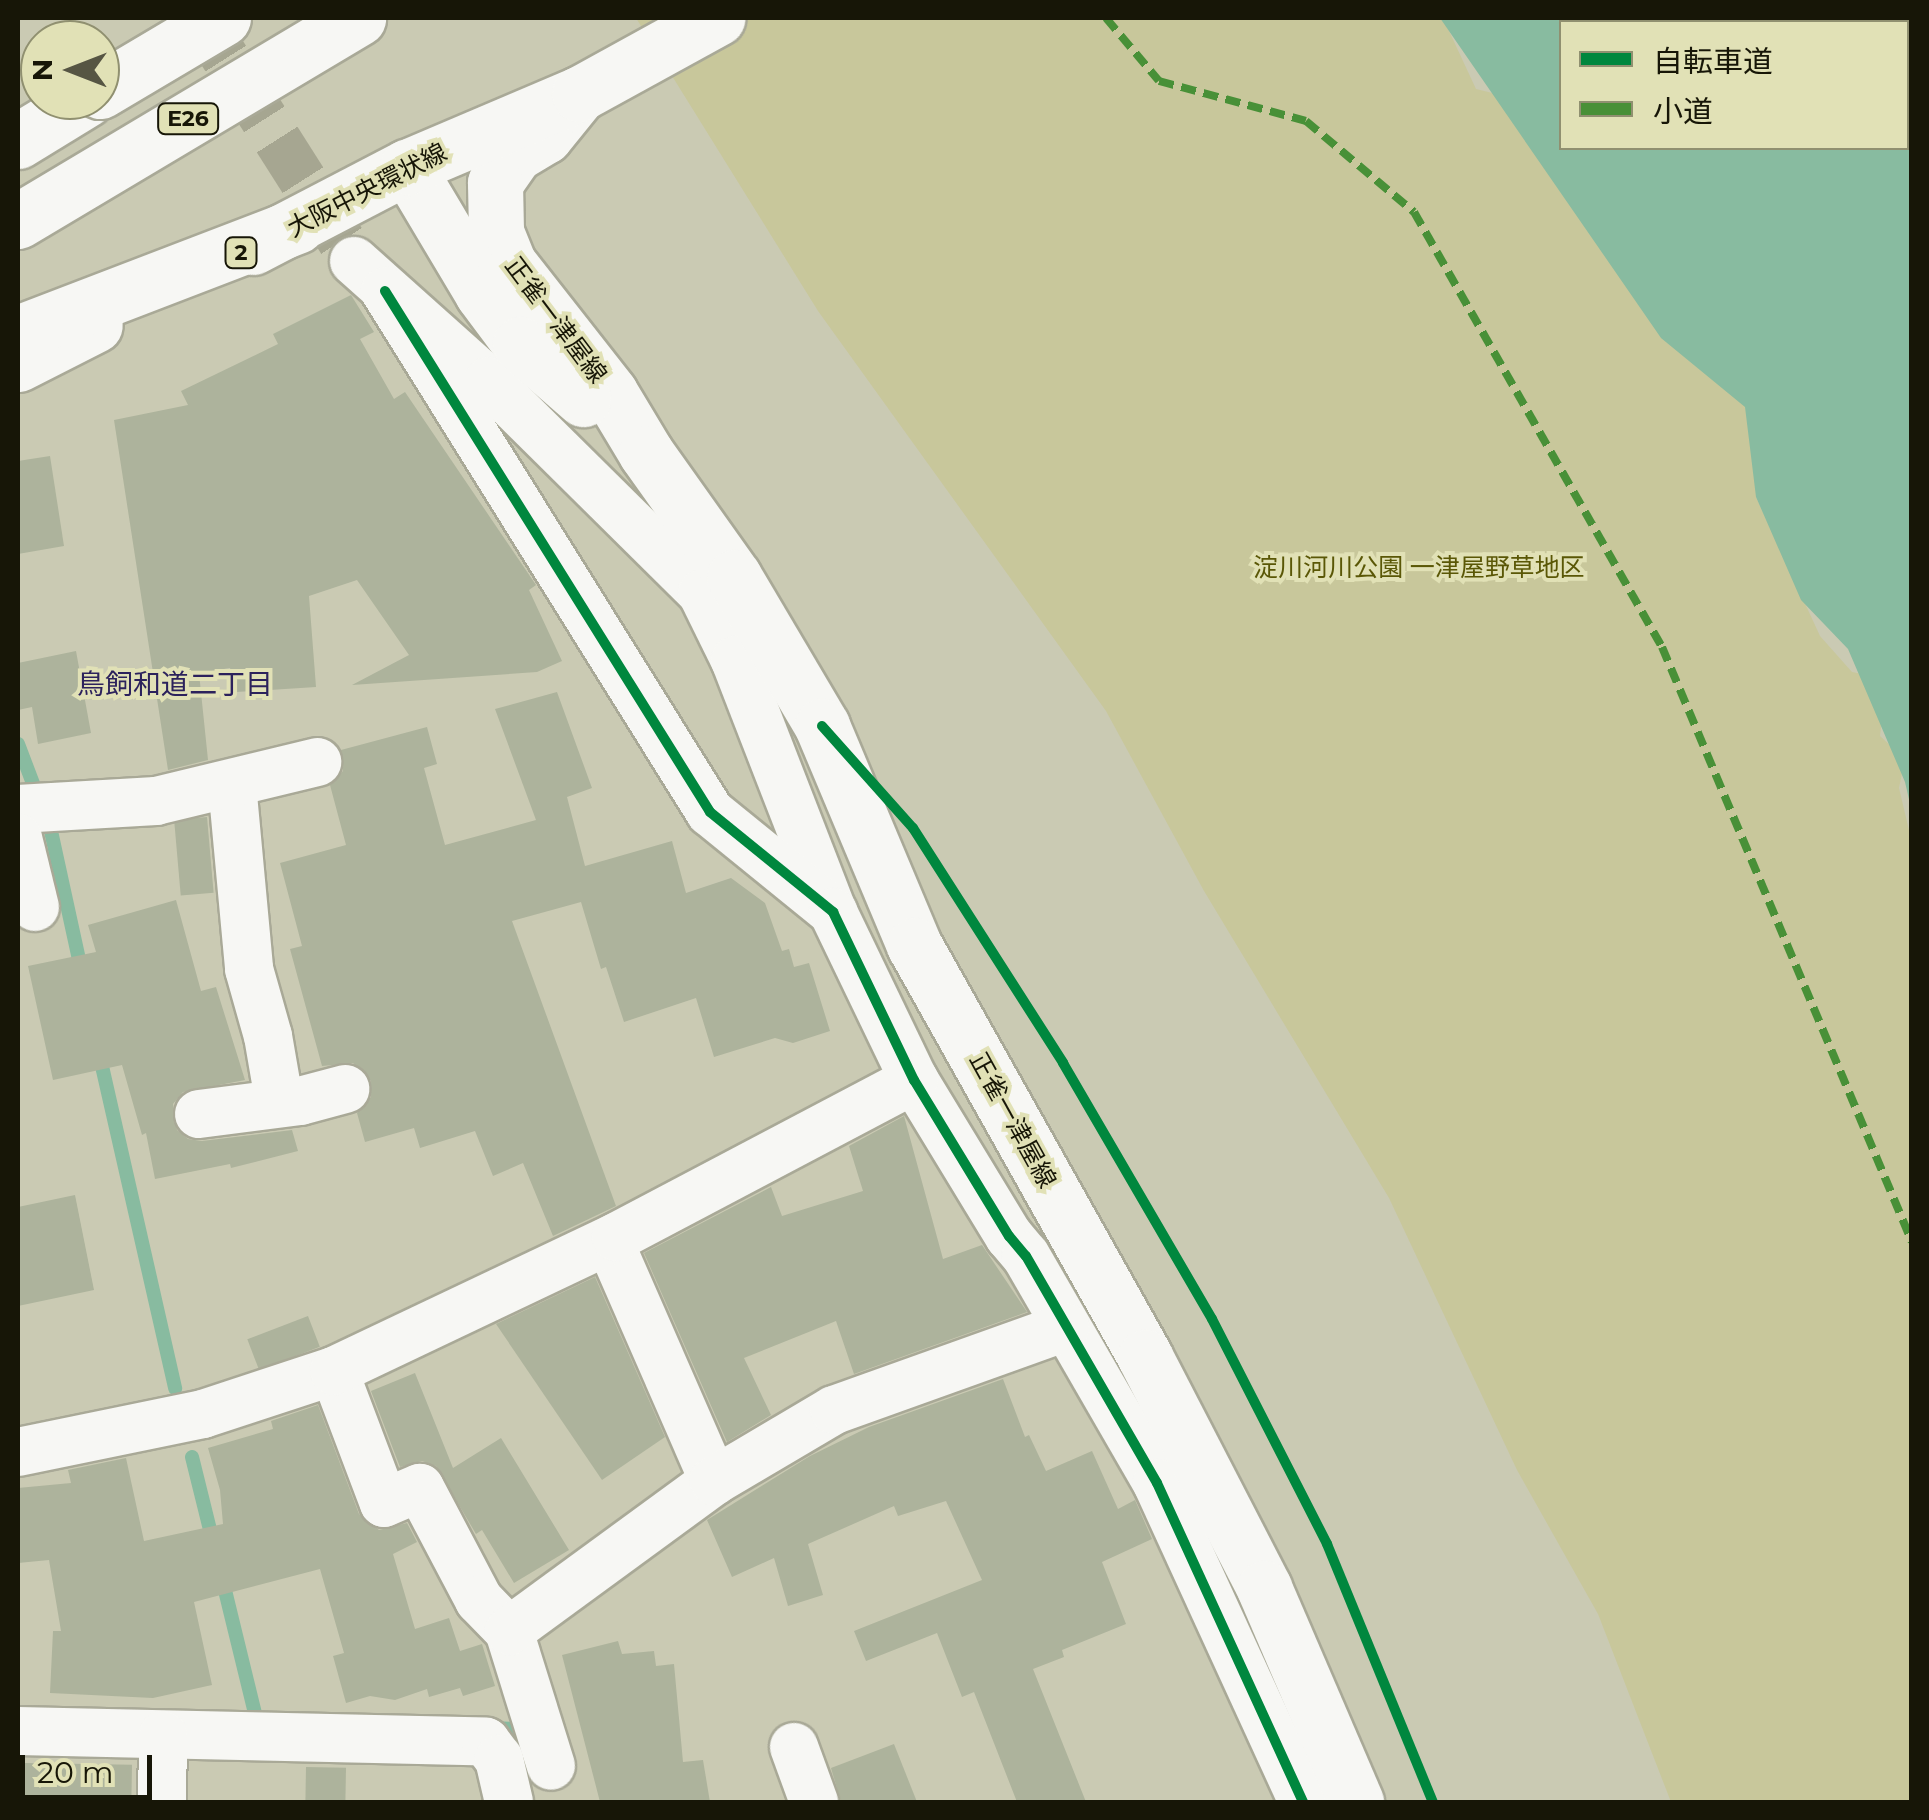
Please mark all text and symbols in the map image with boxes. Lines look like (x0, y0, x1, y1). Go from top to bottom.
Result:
north arrow (20, 20, 120, 120)
legend (1559, 20, 1909, 150)
text: 自転車道 (1653, 43, 1773, 80)
text: N (25, 59, 59, 81)
text: 小道 (1653, 93, 1713, 130)
road number: E26 (156, 102, 220, 136)
street label: 大阪中央環状線 (282, 137, 452, 243)
road number: 2 (224, 236, 258, 270)
street label: 正雀一津屋線 (499, 251, 613, 389)
park label: 淀川河川公園 一津屋野草地区 (1253, 552, 1585, 582)
district label: 鳥飼和道二丁目 (77, 667, 273, 701)
street label: 正雀一津屋線 (964, 1047, 1062, 1193)
scale bar (25, 1735, 158, 1797)
text: 20 m (37, 1754, 114, 1791)

